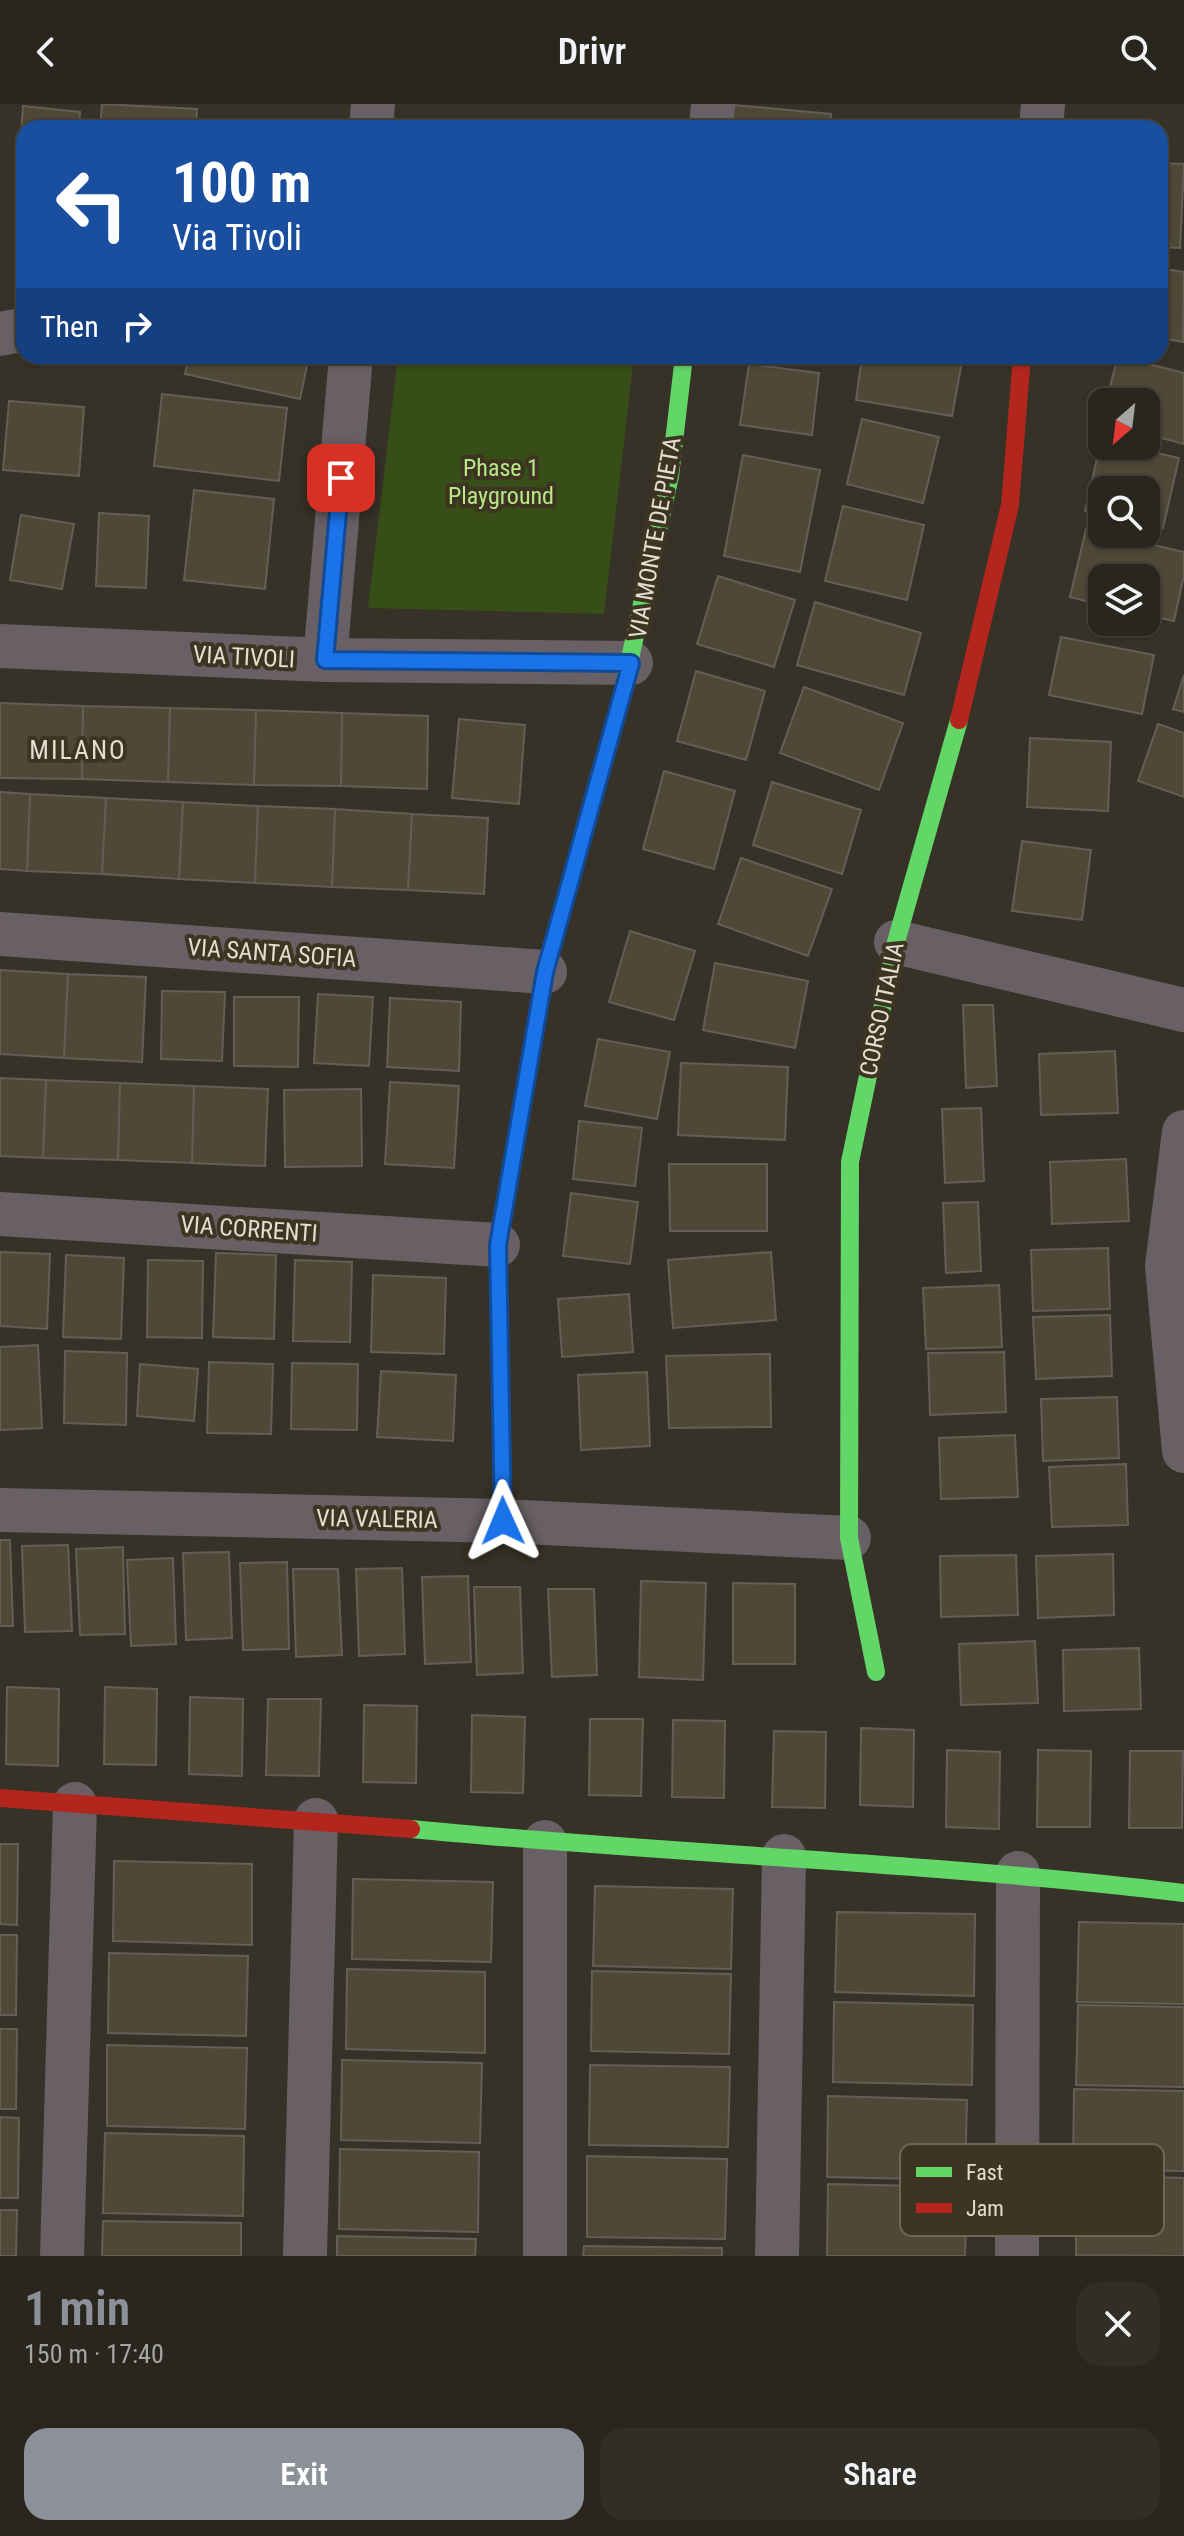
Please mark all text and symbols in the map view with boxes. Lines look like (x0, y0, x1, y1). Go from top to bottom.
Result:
icon: back (24, 30, 68, 74)
icon: search (1116, 30, 1160, 74)
text: Drivr (558, 31, 626, 73)
text: 100 m (172, 150, 311, 216)
icon: left (40, 152, 144, 256)
text: Via Tivoli (172, 217, 302, 259)
icon: right (115, 304, 159, 348)
text: Then (40, 309, 99, 344)
north arrow (1088, 388, 1160, 460)
map controls (1088, 388, 1160, 636)
street label: VIA MONTE DE PIETA (623, 435, 687, 641)
pin (307, 444, 375, 512)
park label: Phase 1 Playground (448, 454, 554, 510)
icon: arrive (319, 456, 363, 500)
button: search (1088, 476, 1160, 548)
button: layers (1088, 564, 1160, 636)
street label: VIA TIVOLI (192, 640, 296, 674)
district label: MILANO (29, 735, 127, 765)
street label: VIA SANTA SOFIA (187, 933, 358, 973)
street label: CORSO ITALIA (854, 940, 910, 1078)
street label: VIA CORRENTI (179, 1210, 319, 1248)
position arrow (461, 1479, 545, 1563)
street label: VIA VALERIA (316, 1504, 438, 1534)
legend (900, 2144, 1164, 2236)
text: Fast (966, 2160, 1003, 2185)
text: Jam (966, 2196, 1004, 2221)
text: 1 min (24, 2280, 130, 2337)
button: close (1076, 2282, 1160, 2366)
text: 150 m · 17:40 (24, 2339, 164, 2369)
button: Exit (24, 2428, 584, 2520)
button: Share (600, 2428, 1160, 2520)

